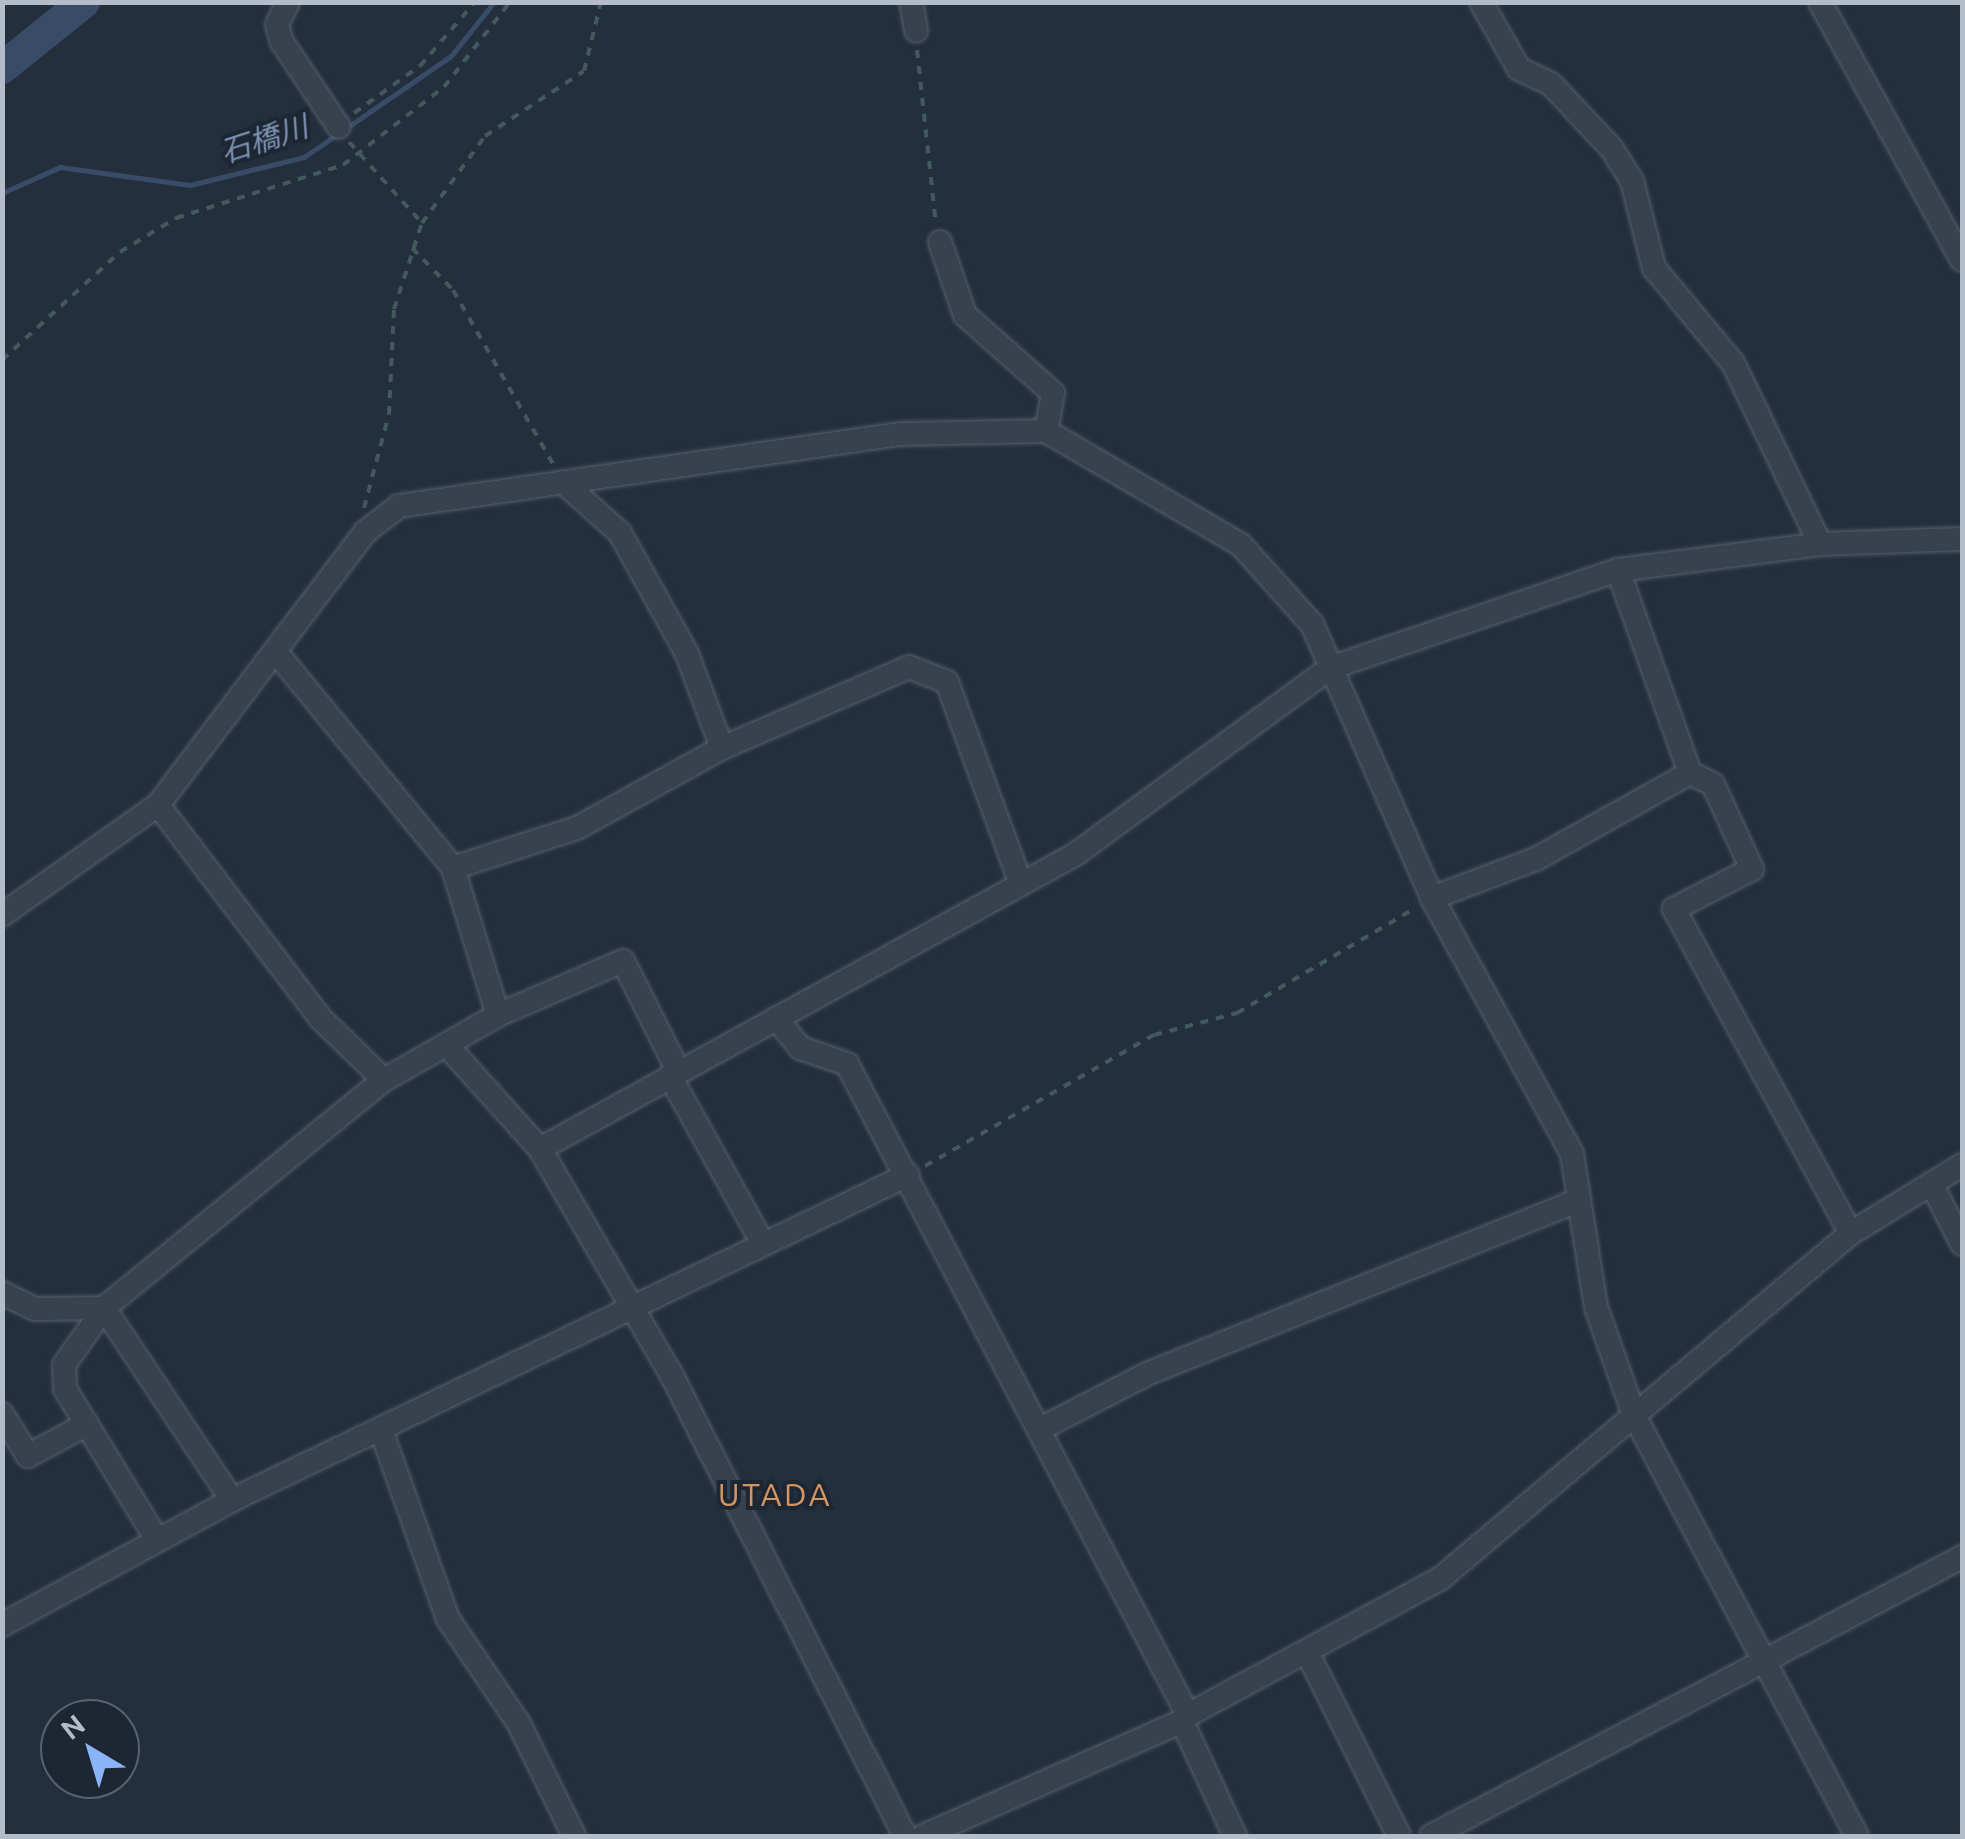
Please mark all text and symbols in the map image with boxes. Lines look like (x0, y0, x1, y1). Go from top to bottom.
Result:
water label: 石橋川 (216, 108, 312, 170)
district label: UTADA (718, 1475, 832, 1513)
north arrow (40, 1699, 140, 1799)
text: N (55, 1708, 90, 1745)

